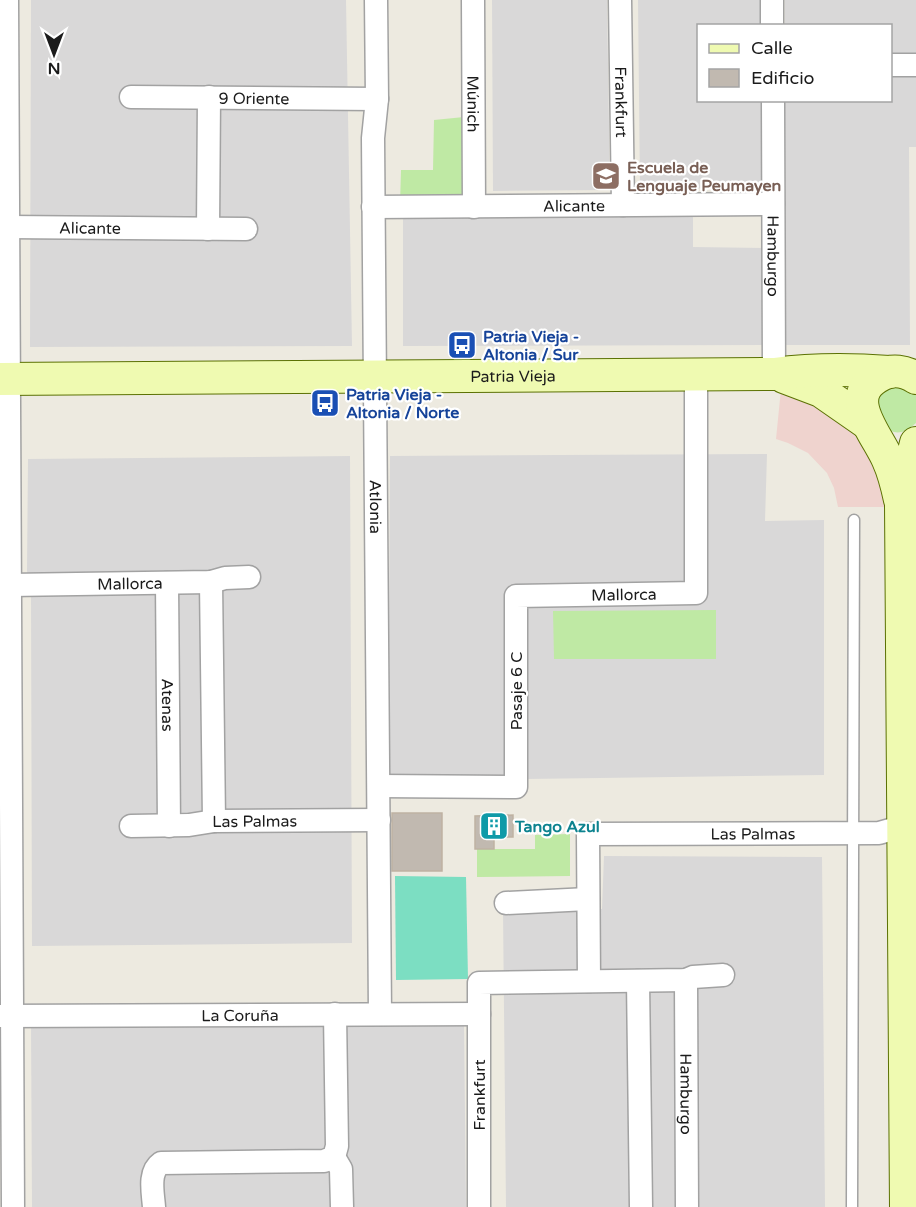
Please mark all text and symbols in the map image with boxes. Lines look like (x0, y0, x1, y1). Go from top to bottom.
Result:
north arrow (24, 24, 84, 84)
legend (697, 24, 892, 102)
text: Calle (751, 37, 793, 59)
text: N (48, 58, 60, 78)
street label: Frankfurt (610, 66, 631, 138)
text: Edificio (751, 67, 815, 89)
street label: Múnich (462, 75, 483, 133)
street label: 9 Oriente (218, 89, 290, 109)
place label: Escuela de Lenguaje Peumayen (627, 158, 781, 196)
school or university icon: Escuela de Lenguaje Peumayen (590, 160, 622, 192)
street label: Alicante (543, 196, 605, 217)
street label: Hamburgo (762, 215, 783, 297)
street label: Alicante (59, 218, 121, 239)
place label: Patria Vieja - Altonia / Sur (483, 327, 579, 365)
bus stop icon: Patria Vieja - Altonia / Sur (446, 329, 478, 361)
street label: Patria Vieja (470, 366, 556, 387)
place label: Patria Vieja - Altonia / Norte (346, 385, 459, 423)
bus stop icon: Patria Vieja - Altonia / Norte (309, 387, 341, 419)
street label: Atlonia (365, 480, 385, 534)
street label: Mallorca (97, 574, 163, 595)
street label: Mallorca (591, 585, 657, 606)
street label: Pasaje 6 C (507, 652, 527, 730)
street label: Atenas (157, 678, 177, 732)
building icon: Tango Azul (478, 810, 510, 842)
street label: Las Palmas (212, 811, 297, 832)
place label: Tango Azul (514, 817, 600, 837)
street label: Las Palmas (711, 824, 795, 845)
street label: La Coruña (201, 1006, 279, 1026)
street label: Hamburgo (675, 1053, 696, 1135)
street label: Frankfurt (470, 1060, 490, 1130)

